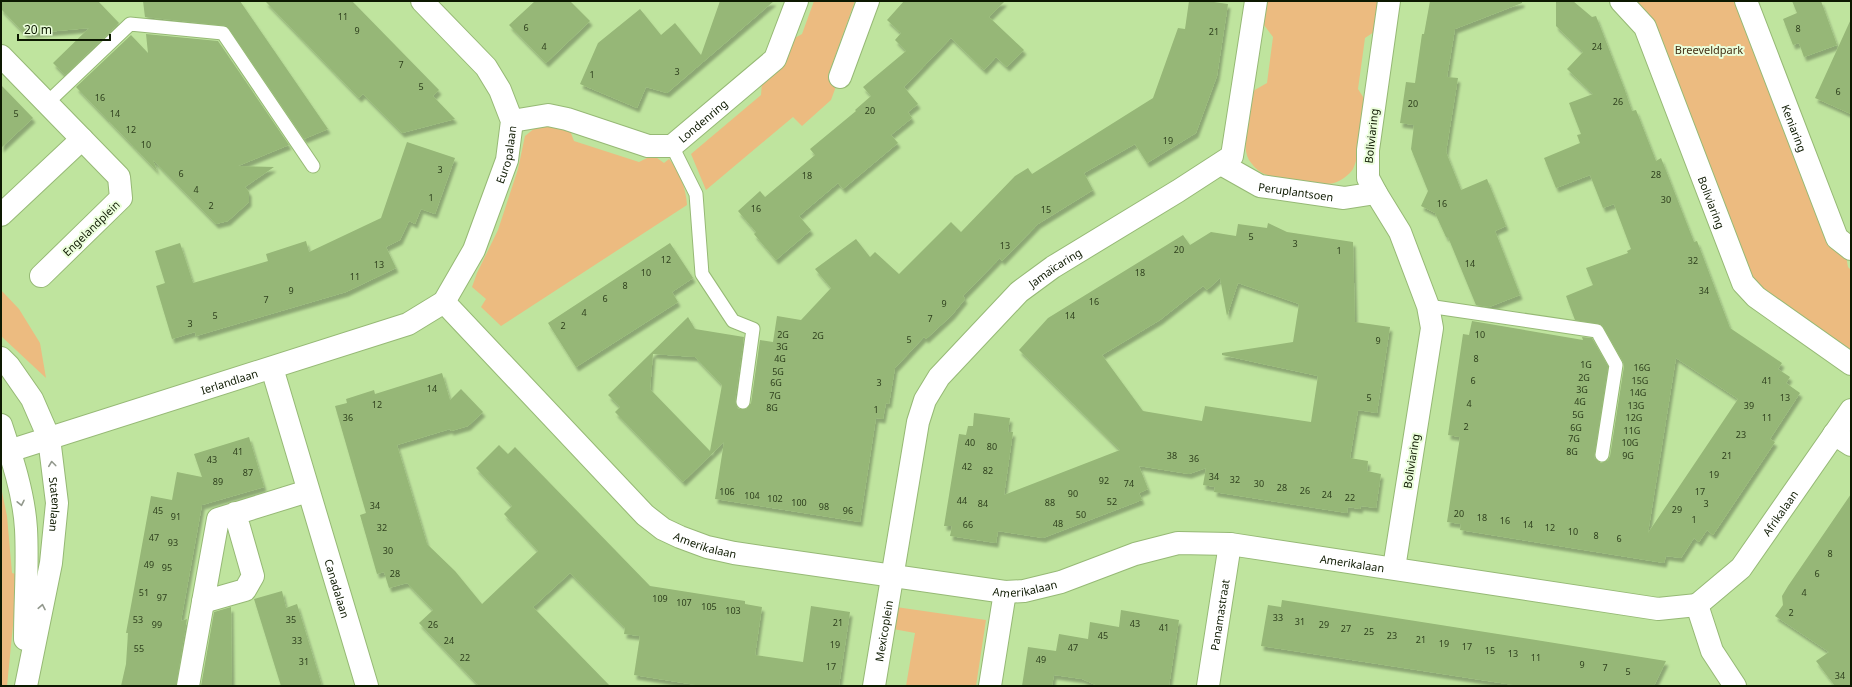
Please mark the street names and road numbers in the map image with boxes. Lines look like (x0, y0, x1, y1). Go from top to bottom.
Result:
street label: Londenring (675, 95, 730, 145)
street label: Keniaring (1779, 102, 1811, 154)
street label: Boliviaring (1361, 108, 1381, 164)
street label: Europalaan (492, 125, 519, 185)
street label: Boliviaring (1695, 174, 1729, 231)
street label: Peruplantsoen (1257, 178, 1334, 204)
street label: Engelandplein (59, 197, 123, 259)
street label: Jamaïcaring (1024, 244, 1084, 291)
street label: Ierlandlaan (199, 365, 260, 397)
street label: Boliviaring (1399, 433, 1423, 489)
street label: Statenlaan (46, 476, 64, 533)
street label: Afrikalaan (1758, 487, 1801, 538)
street label: Amerikalaan (671, 528, 738, 561)
street label: Amerikalaan (1319, 550, 1386, 575)
street label: Canadalaan (322, 557, 354, 620)
street label: Amerikalaan (992, 576, 1059, 600)
street label: Panamastraat (1206, 578, 1232, 652)
street label: Mexicoplein (871, 599, 896, 663)

